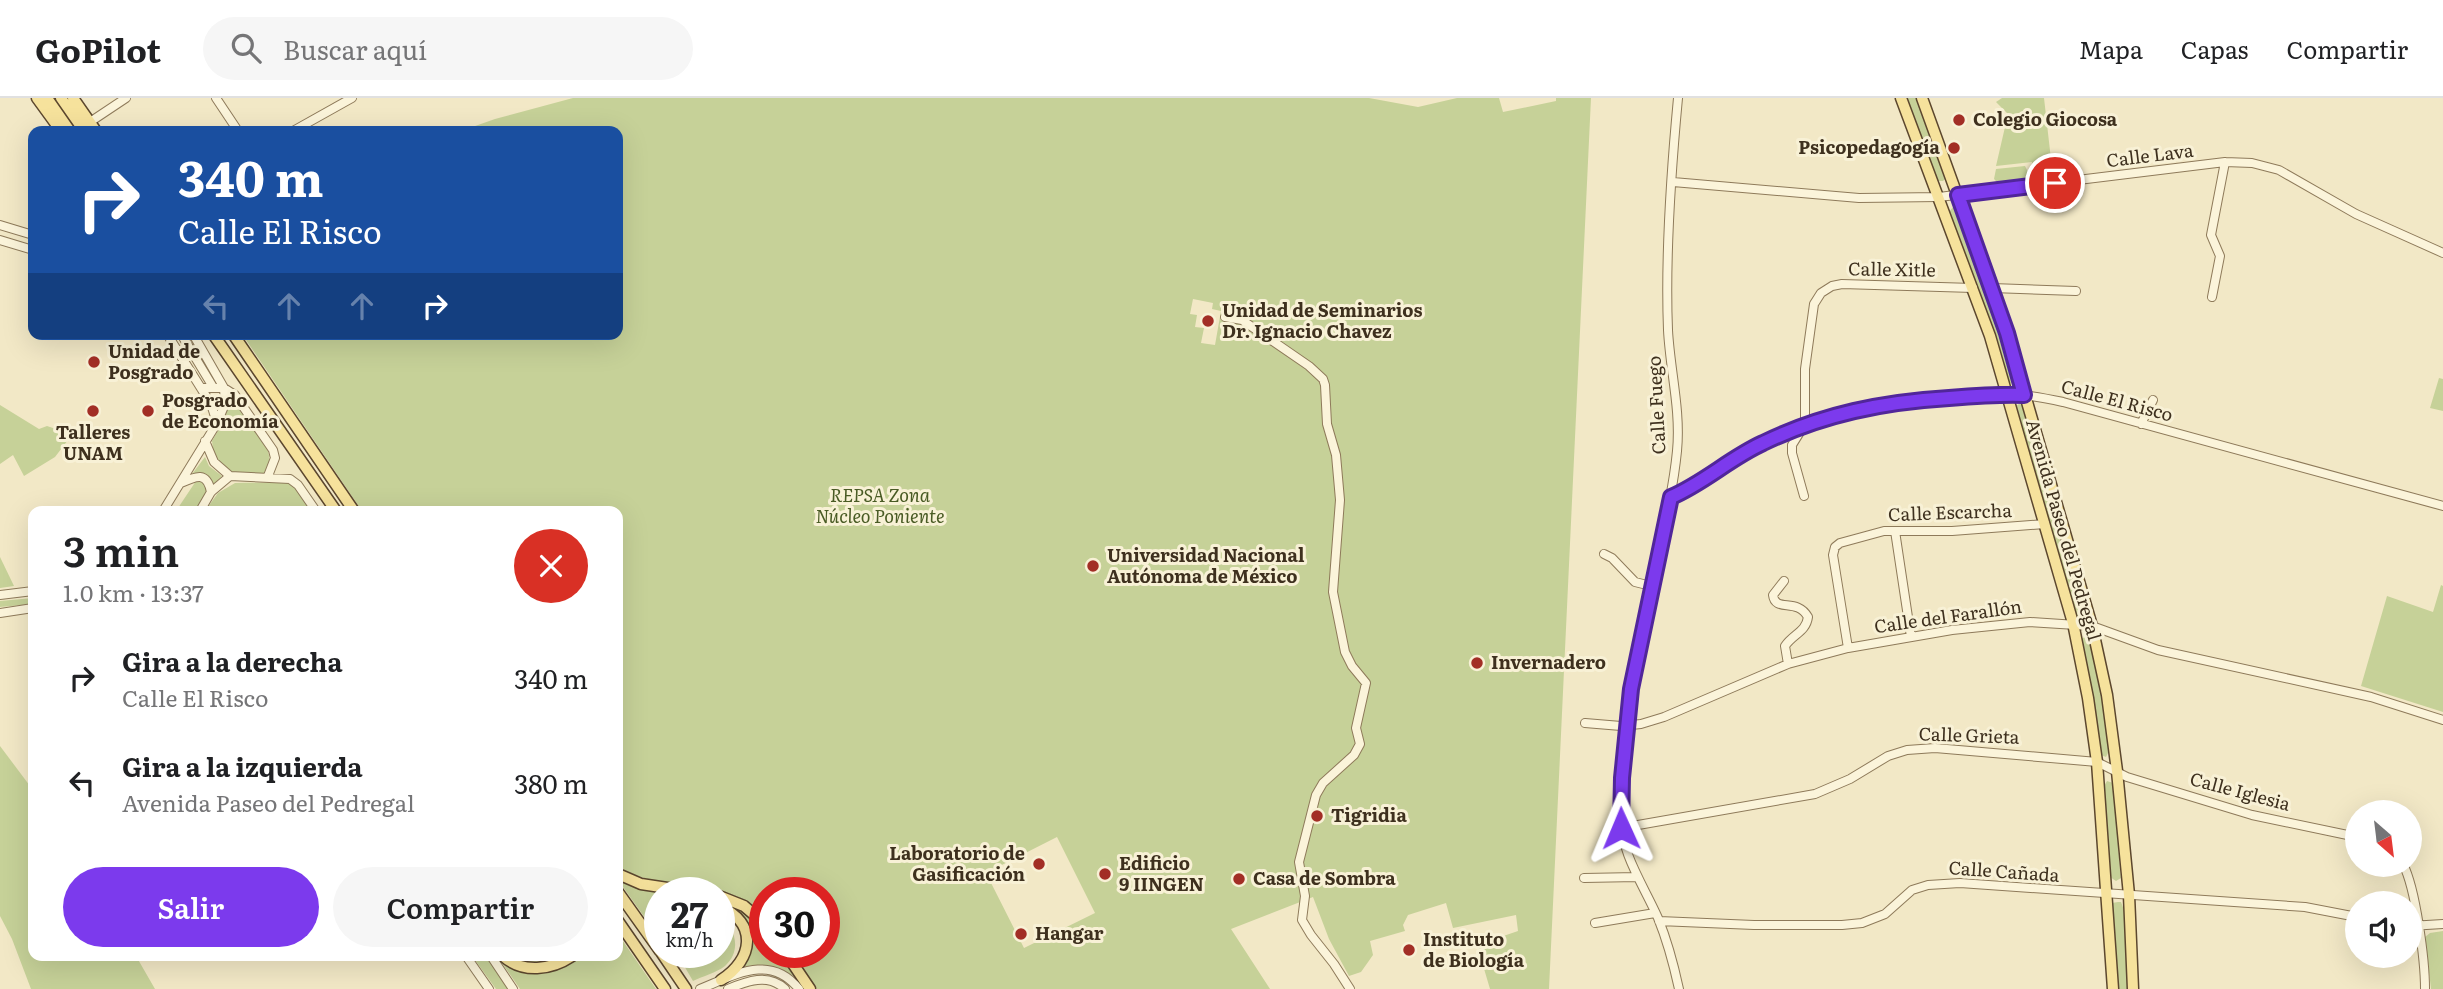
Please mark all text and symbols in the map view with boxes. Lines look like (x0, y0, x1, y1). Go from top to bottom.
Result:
search box (203, 17, 693, 80)
text: GoPilot (35, 24, 161, 73)
icon: search (227, 29, 265, 67)
text: Buscar aquí (283, 29, 427, 68)
text: Mapa (2079, 31, 2143, 66)
text: Capas (2181, 31, 2248, 66)
text: Compartir (2286, 31, 2408, 66)
place label: Colegio Giocosa (1973, 105, 2118, 132)
marker: Colegio Giocosa (1951, 112, 1967, 128)
place label: Psicopedagogía (1798, 133, 1941, 160)
street label: Calle Lava (2105, 136, 2195, 173)
text: 340 m (178, 139, 324, 212)
marker: Psicopedagogía (1946, 140, 1962, 156)
pin (2025, 153, 2085, 213)
icon: right (63, 154, 154, 245)
icon: arrive (2036, 164, 2074, 202)
text: Calle El Risco (178, 206, 382, 254)
street label: Calle Xitle (1848, 254, 1936, 283)
icon: left (197, 287, 235, 325)
icon: ahead (270, 287, 308, 325)
icon: ahead (343, 287, 381, 325)
icon: right (416, 287, 454, 325)
place label: Unidad de Seminarios Dr. Ignacio Chavez (1222, 296, 1422, 344)
marker: Unidad de Seminarios Dr. Ignacio Chavez (1200, 313, 1216, 329)
place label: Unidad de Posgrado (108, 337, 200, 385)
marker: Unidad de Posgrado (86, 354, 102, 370)
street label: Calle Fuego (1639, 355, 1672, 455)
street label: Calle El Risco (2059, 372, 2176, 427)
place label: Posgrado de Economía (162, 386, 279, 434)
marker: Talleres UNAM (85, 403, 101, 419)
marker: Posgrado de Economía (140, 403, 156, 419)
street label: Avenida Paseo del Pedregal (2020, 416, 2109, 643)
place label: Talleres UNAM (56, 418, 130, 466)
park label: REPSA Zona Núcleo Poniente (816, 481, 944, 529)
street label: Calle Escarcha (1888, 496, 2013, 527)
text: 3 min (63, 518, 179, 580)
button: close (514, 529, 588, 603)
place label: Universidad Nacional Autónoma de México (1107, 541, 1305, 589)
marker: Universidad Nacional Autónoma de México (1085, 558, 1101, 574)
text: 1.0 km · 13:37 (63, 575, 204, 609)
street label: Calle del Farallón (1872, 592, 2023, 639)
text: Gira a la derecha (122, 641, 342, 680)
place label: Invernadero (1491, 648, 1606, 675)
marker: Invernadero (1469, 655, 1485, 671)
text: 340 m (514, 658, 588, 697)
icon: right (63, 659, 101, 697)
text: Calle El Risco (122, 680, 268, 714)
street label: Calle Grieta (1918, 719, 2020, 750)
text: Gira a la izquierda (122, 746, 363, 785)
text: 380 m (514, 763, 588, 802)
icon: left (63, 764, 101, 802)
street label: Calle Iglesia (2187, 764, 2294, 817)
text: Avenida Paseo del Pedregal (122, 785, 415, 819)
position arrow (1584, 791, 1658, 865)
north arrow (2345, 800, 2422, 877)
map controls (2345, 800, 2422, 968)
place label: Tigridia (1331, 801, 1407, 828)
marker: Tigridia (1309, 808, 1325, 824)
place label: Laboratorio de Gasificación (889, 839, 1025, 887)
place label: Edificio 9 IINGEN (1119, 849, 1204, 897)
street label: Calle Cañada (1948, 853, 2061, 888)
marker: Laboratorio de Gasificación (1031, 856, 1047, 872)
place label: Casa de Sombra (1253, 864, 1396, 891)
marker: Edificio 9 IINGEN (1097, 866, 1113, 882)
button: Salir (63, 867, 319, 947)
button: Compartir (333, 867, 588, 947)
marker: Casa de Sombra (1231, 871, 1247, 887)
speed limit sign: 30 (749, 877, 840, 968)
text: 27 (671, 887, 708, 939)
button: sound (2345, 891, 2422, 968)
place label: Hangar (1035, 919, 1104, 946)
place label: Instituto de Biología (1423, 925, 1525, 973)
text: km/h (666, 926, 713, 953)
marker: Hangar (1013, 926, 1029, 942)
marker: Instituto de Biología (1401, 942, 1417, 958)

